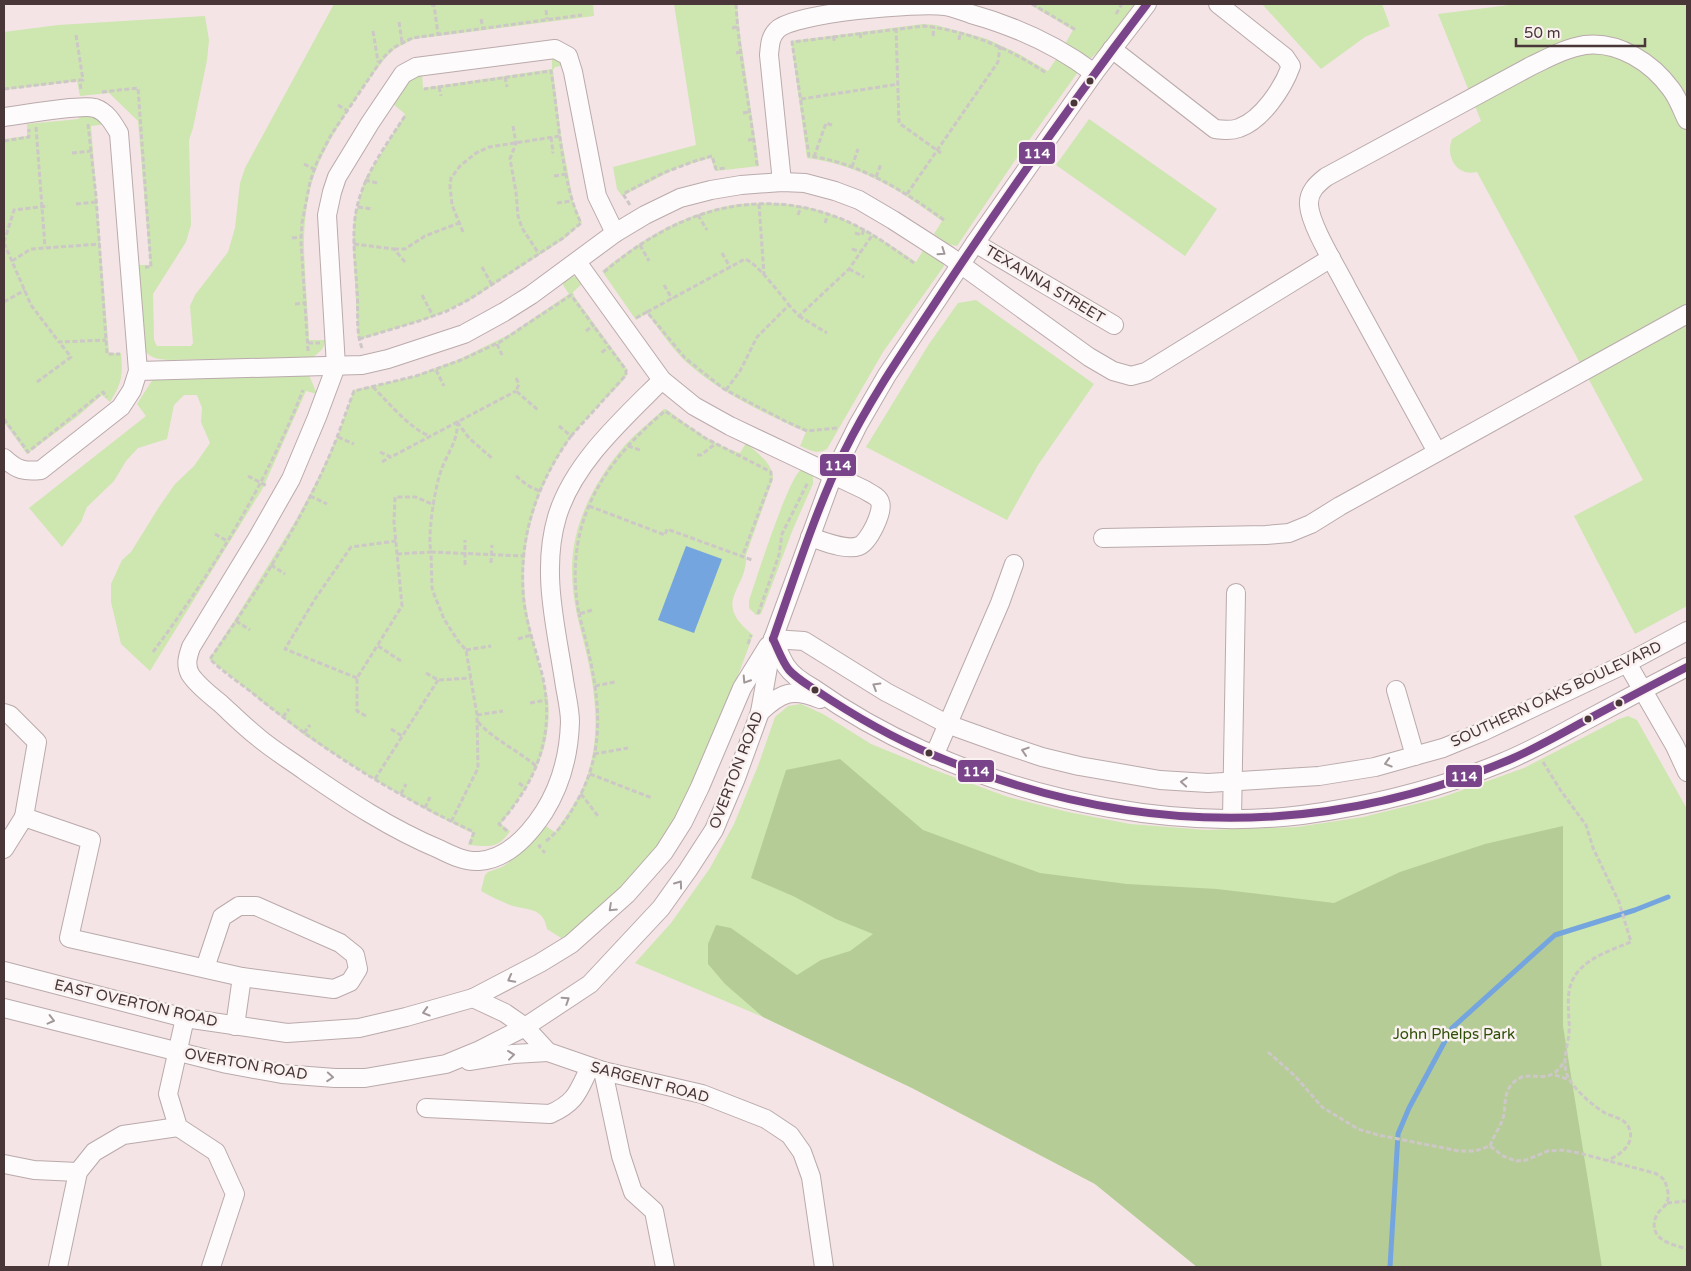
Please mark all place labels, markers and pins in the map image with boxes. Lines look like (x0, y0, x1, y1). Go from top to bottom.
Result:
unlabelled marker (1085, 76, 1095, 86)
unlabelled marker (1069, 98, 1079, 108)
unlabelled marker (810, 685, 820, 695)
unlabelled marker (1614, 698, 1624, 708)
unlabelled marker (1583, 714, 1593, 724)
unlabelled marker (924, 748, 934, 758)

